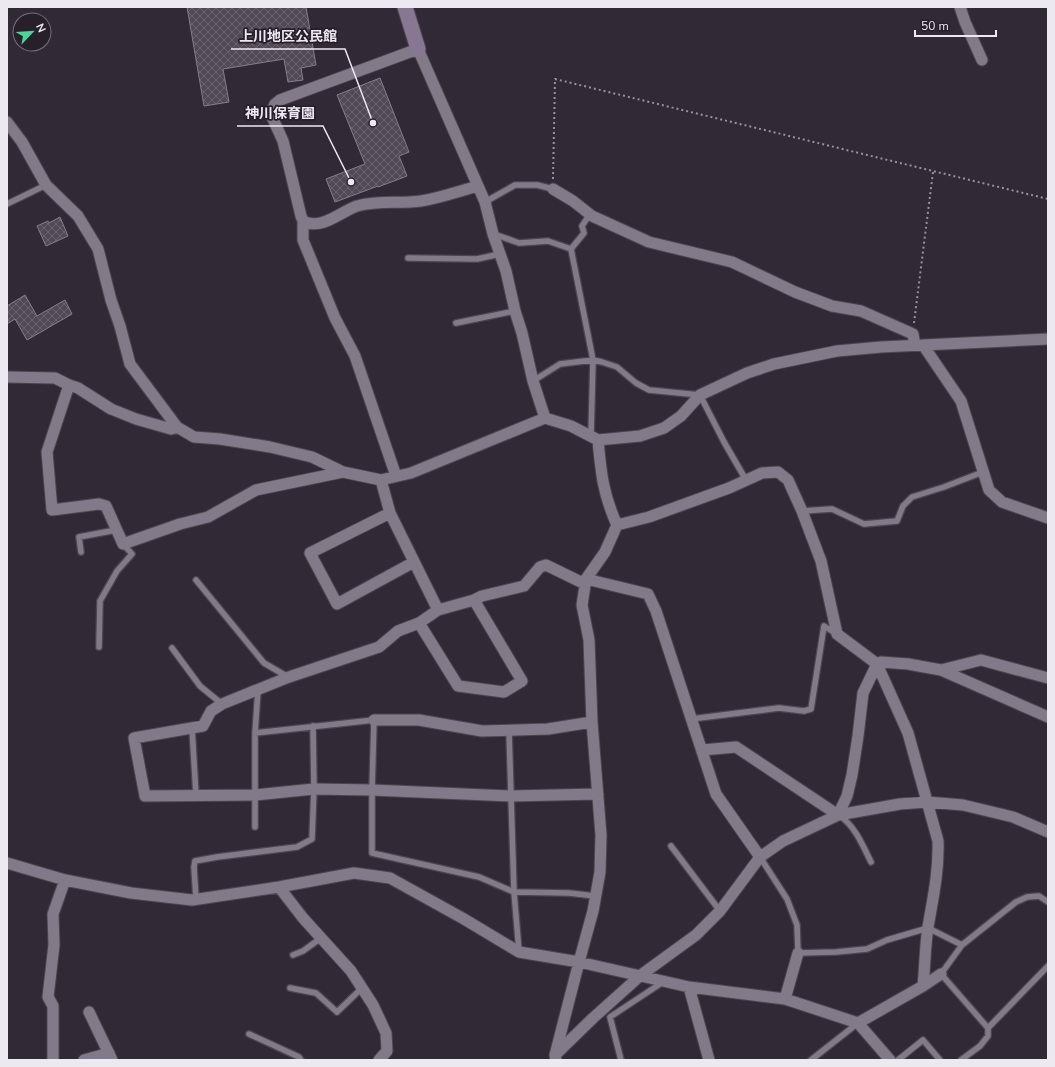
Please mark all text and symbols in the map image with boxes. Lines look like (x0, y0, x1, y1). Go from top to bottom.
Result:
north arrow (12, 12, 52, 52)
scale bar (915, 12, 996, 38)
text: 50 m (921, 18, 949, 34)
text: N (32, 21, 49, 35)
callout: 上川地区公民館 (231, 23, 345, 49)
text: 上川地区公民館 (239, 27, 337, 46)
callout: 神川保育園 (237, 100, 323, 126)
text: 神川保育園 (245, 104, 315, 123)

